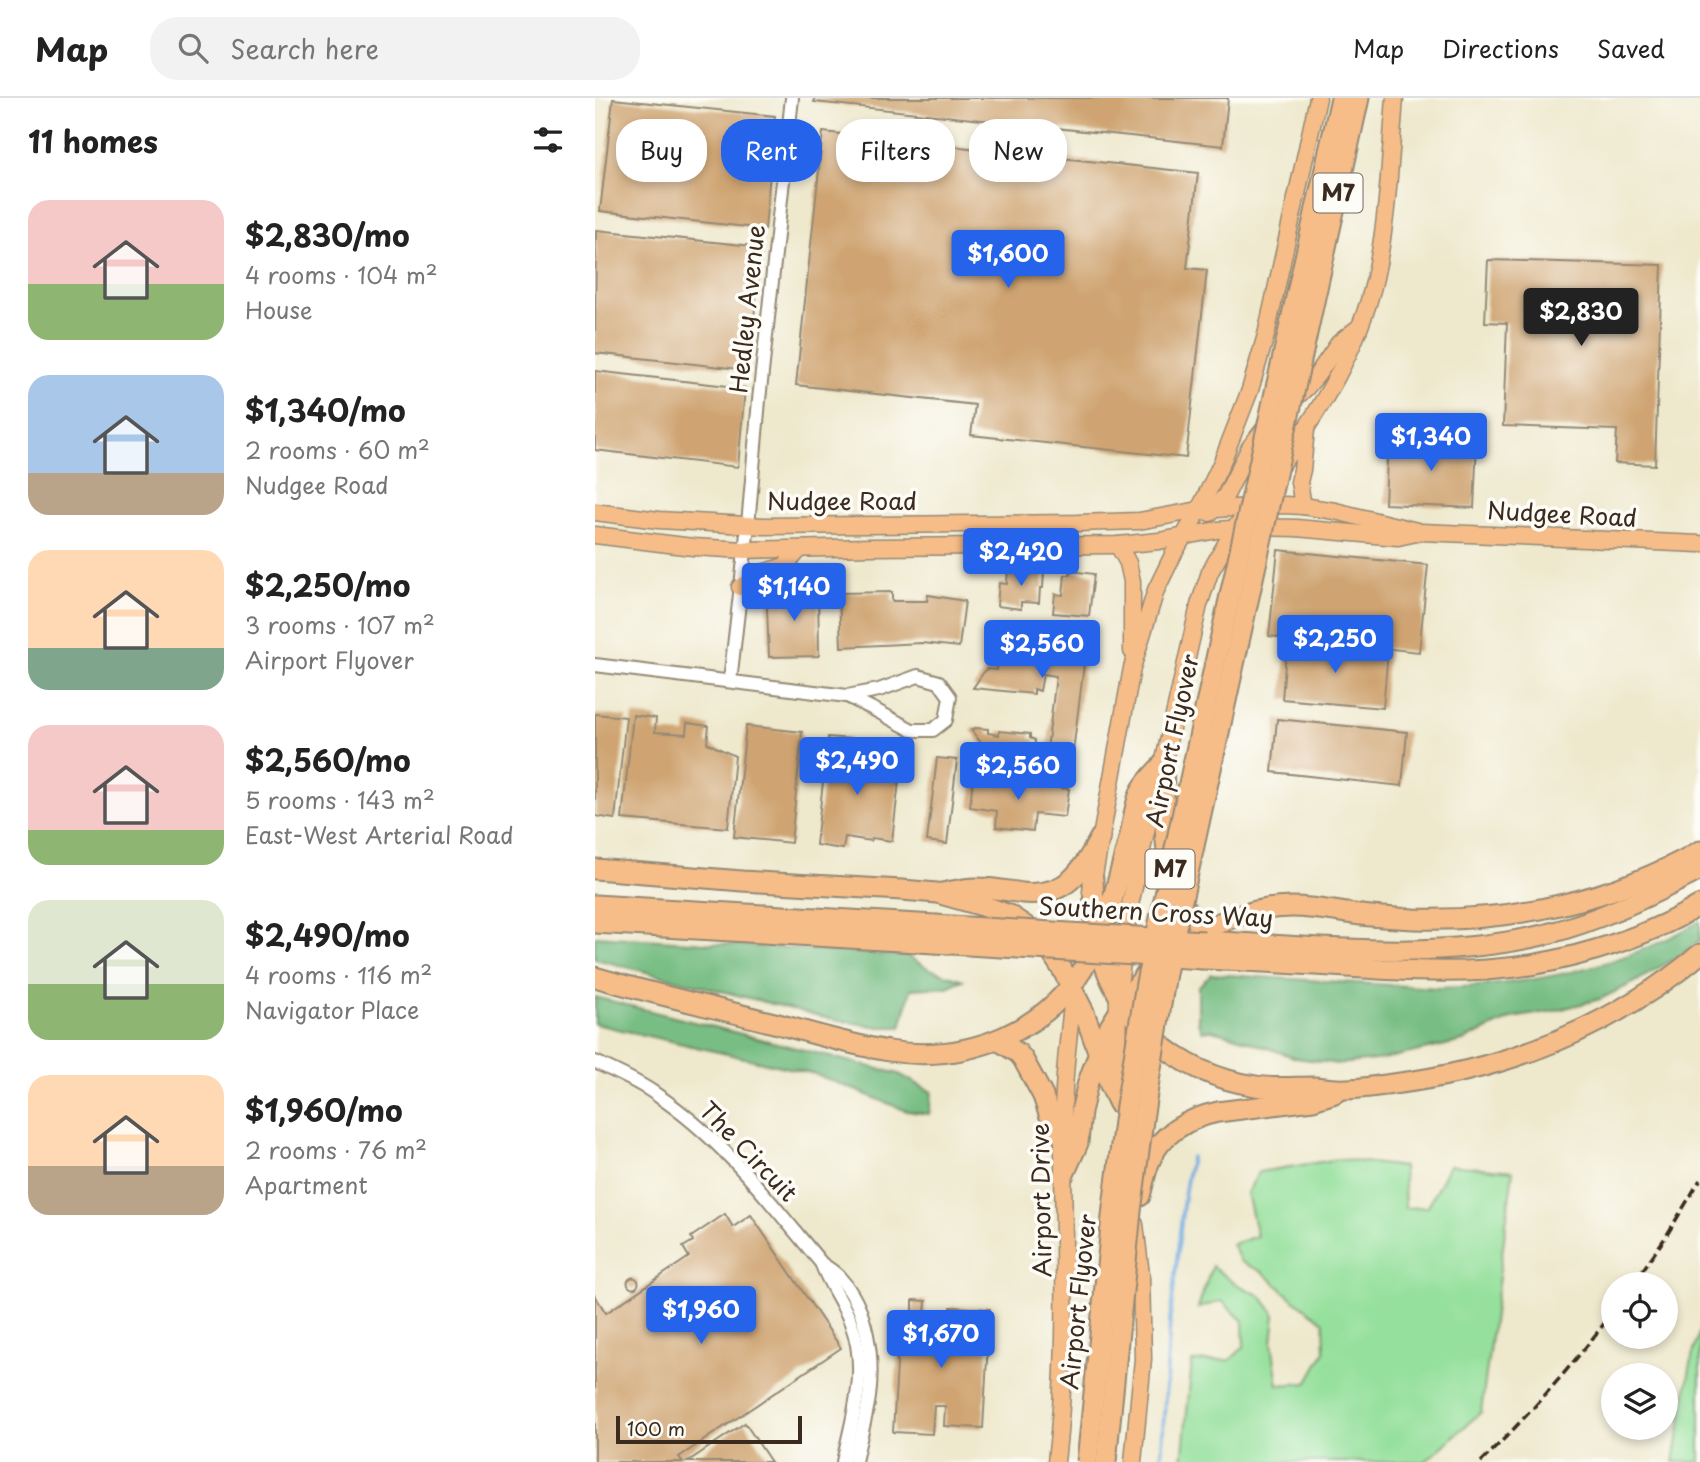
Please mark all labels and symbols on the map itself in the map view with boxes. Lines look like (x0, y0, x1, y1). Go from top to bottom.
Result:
road number: M7 (1313, 174, 1363, 212)
street label: Hedley Avenue (719, 223, 773, 395)
pin: $1,600 (951, 230, 1065, 290)
pin: $2,830 (1524, 288, 1638, 348)
pin: $1,340 (1374, 414, 1488, 473)
street label: Nudgee Road (767, 482, 917, 518)
street label: Nudgee Road (1486, 491, 1638, 535)
pin: $2,420 (964, 528, 1078, 588)
pin: $1,140 (737, 564, 851, 623)
pin: $2,250 (1278, 616, 1392, 675)
pin: $2,560 (985, 620, 1099, 680)
street label: Airport Flyover (1135, 651, 1207, 830)
pin: $2,490 (800, 738, 914, 797)
pin: $2,560 (961, 742, 1075, 802)
road number: M7 (1145, 849, 1195, 888)
street label: Southern Cross Way (1038, 887, 1274, 935)
street label: The Circuit (692, 1092, 807, 1209)
street label: Airport Drive (1021, 1122, 1059, 1278)
street label: Airport Flyover (1050, 1212, 1104, 1391)
pin: $1,960 (644, 1286, 758, 1346)
pin: $1,670 (884, 1310, 998, 1370)
scale bar (616, 1413, 801, 1445)

